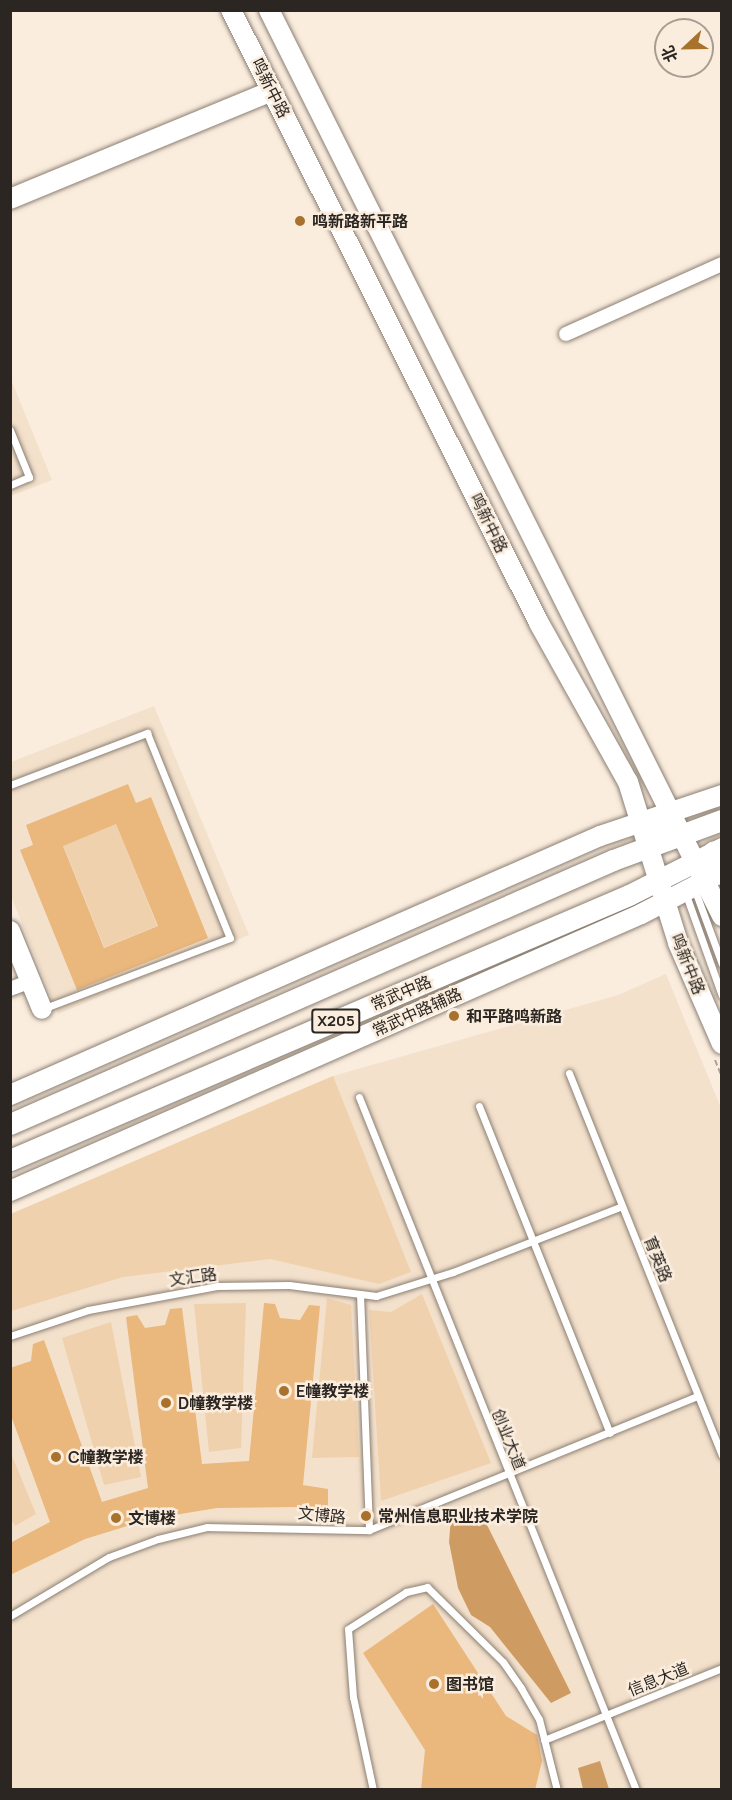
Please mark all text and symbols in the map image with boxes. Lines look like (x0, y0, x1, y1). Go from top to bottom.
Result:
north arrow (654, 18, 714, 78)
text: 北 (656, 42, 682, 66)
street label: 鸣新中路 (248, 55, 294, 121)
place label: 鸣新路新平路 (312, 211, 408, 231)
marker: 鸣新路新平路 (293, 214, 307, 228)
street label: 鸣新中路 (466, 490, 512, 556)
street label: 鸣新中路 (667, 931, 709, 997)
street label: 常武中路 (368, 972, 434, 1014)
street label: 常武中路辅路 (369, 984, 465, 1040)
place label: 和平路鸣新路 (466, 1006, 562, 1026)
road number: X205 (310, 1009, 362, 1033)
marker: 和平路鸣新路 (447, 1009, 461, 1023)
street label: 育英路 (640, 1233, 676, 1285)
street label: 文汇路 (168, 1264, 218, 1290)
place label: E幢教学楼 (296, 1381, 369, 1401)
marker: E幢教学楼 (277, 1384, 291, 1398)
place label: D幢教学楼 (178, 1393, 253, 1413)
marker: D幢教学楼 (159, 1396, 173, 1410)
street label: 创业大道 (488, 1406, 530, 1472)
place label: C幢教学楼 (68, 1447, 144, 1467)
marker: C幢教学楼 (49, 1450, 63, 1464)
street label: 文博路 (297, 1503, 347, 1527)
place label: 常州信息职业技术学院 (378, 1506, 538, 1526)
place label: 文博楼 (128, 1508, 176, 1528)
marker: 常州信息职业技术学院 (359, 1509, 373, 1523)
marker: 文博楼 (109, 1511, 123, 1525)
street label: 信息大道 (625, 1658, 691, 1700)
place label: 图书馆 (446, 1674, 494, 1694)
marker: 图书馆 (427, 1677, 441, 1691)

